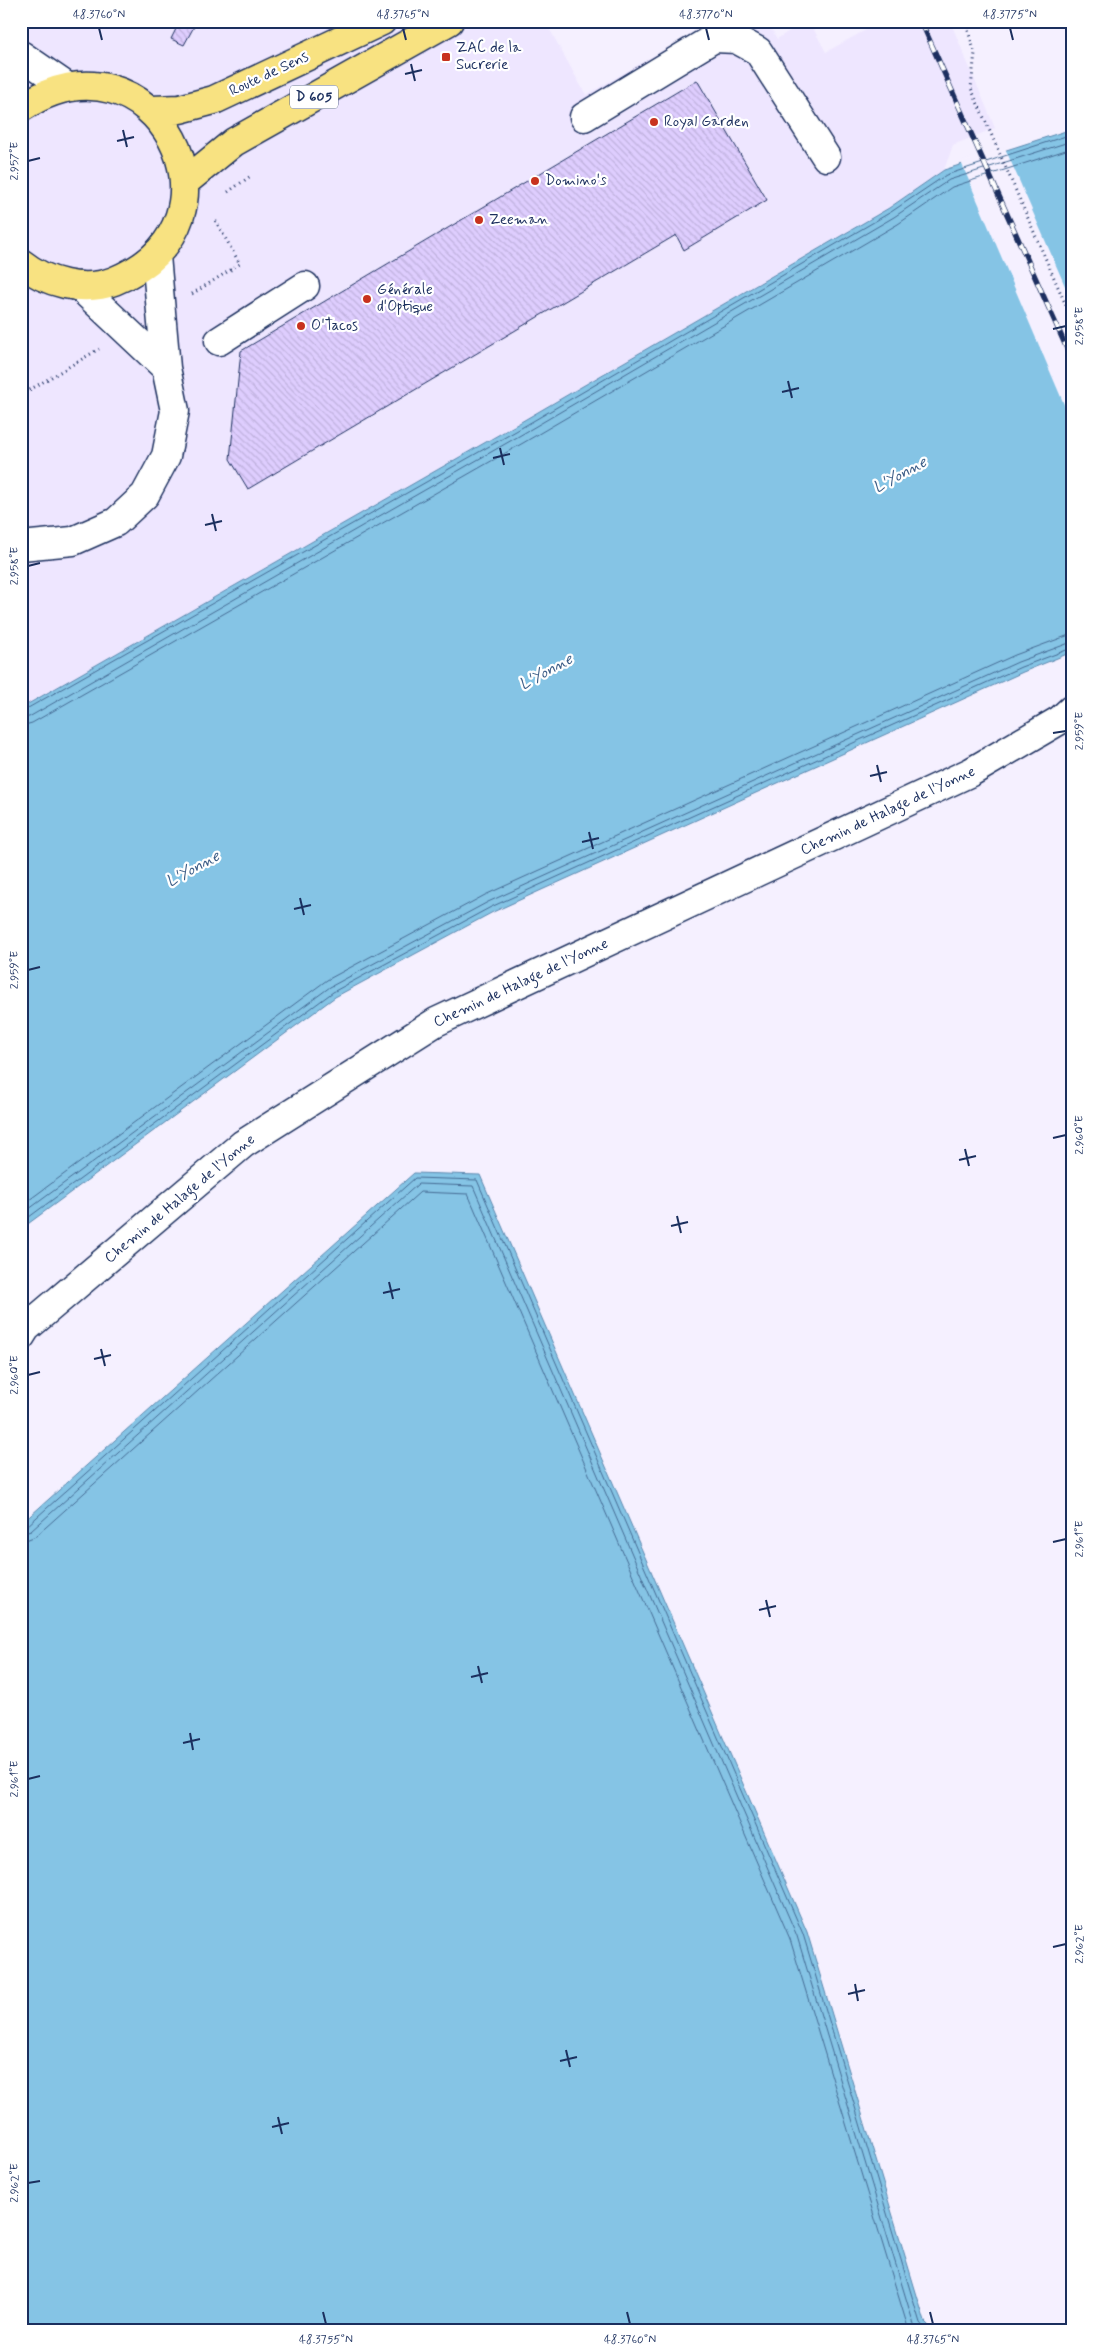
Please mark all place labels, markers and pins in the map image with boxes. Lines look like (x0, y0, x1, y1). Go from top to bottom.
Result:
place label: ZAC de la Sucrerie (456, 38, 522, 75)
marker: ZAC de la Sucrerie (440, 51, 452, 63)
place label: Royal Garden (664, 112, 749, 132)
marker: Royal Garden (648, 116, 660, 128)
place label: Domino's (545, 171, 607, 191)
marker: Domino's (529, 175, 541, 187)
place label: Zeeman (489, 210, 549, 230)
marker: Zeeman (473, 214, 485, 226)
place label: Générale d'Optique (377, 280, 433, 317)
marker: Générale d'Optique (361, 293, 373, 305)
place label: O'Tacos (311, 316, 358, 336)
marker: O'Tacos (295, 320, 307, 332)

